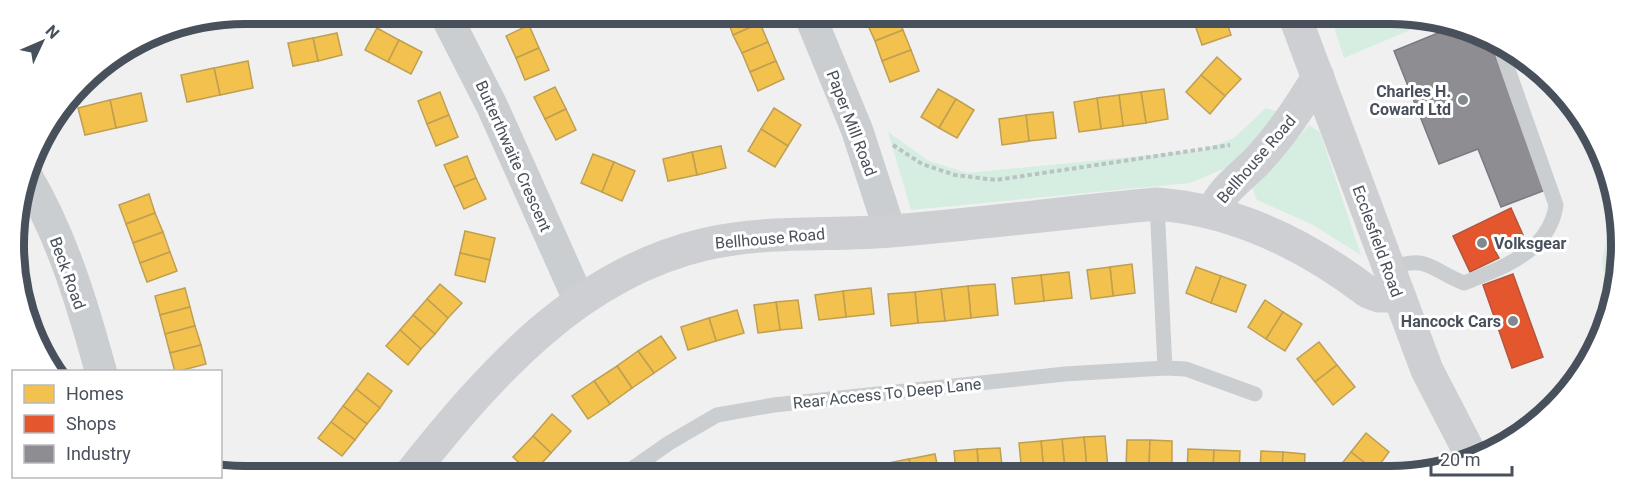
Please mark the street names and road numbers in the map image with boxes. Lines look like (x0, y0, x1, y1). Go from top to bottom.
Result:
street label: Paper Mill Road (823, 68, 880, 179)
street label: Butterthwaite Crescent (472, 78, 555, 235)
street label: Bellhouse Road (1213, 111, 1300, 207)
street label: Ecclesfield Road (1349, 183, 1407, 300)
street label: Bellhouse Road (714, 224, 826, 253)
street label: Beck Road (46, 234, 89, 312)
street label: Rear Access To Deep Lane (792, 374, 982, 413)

